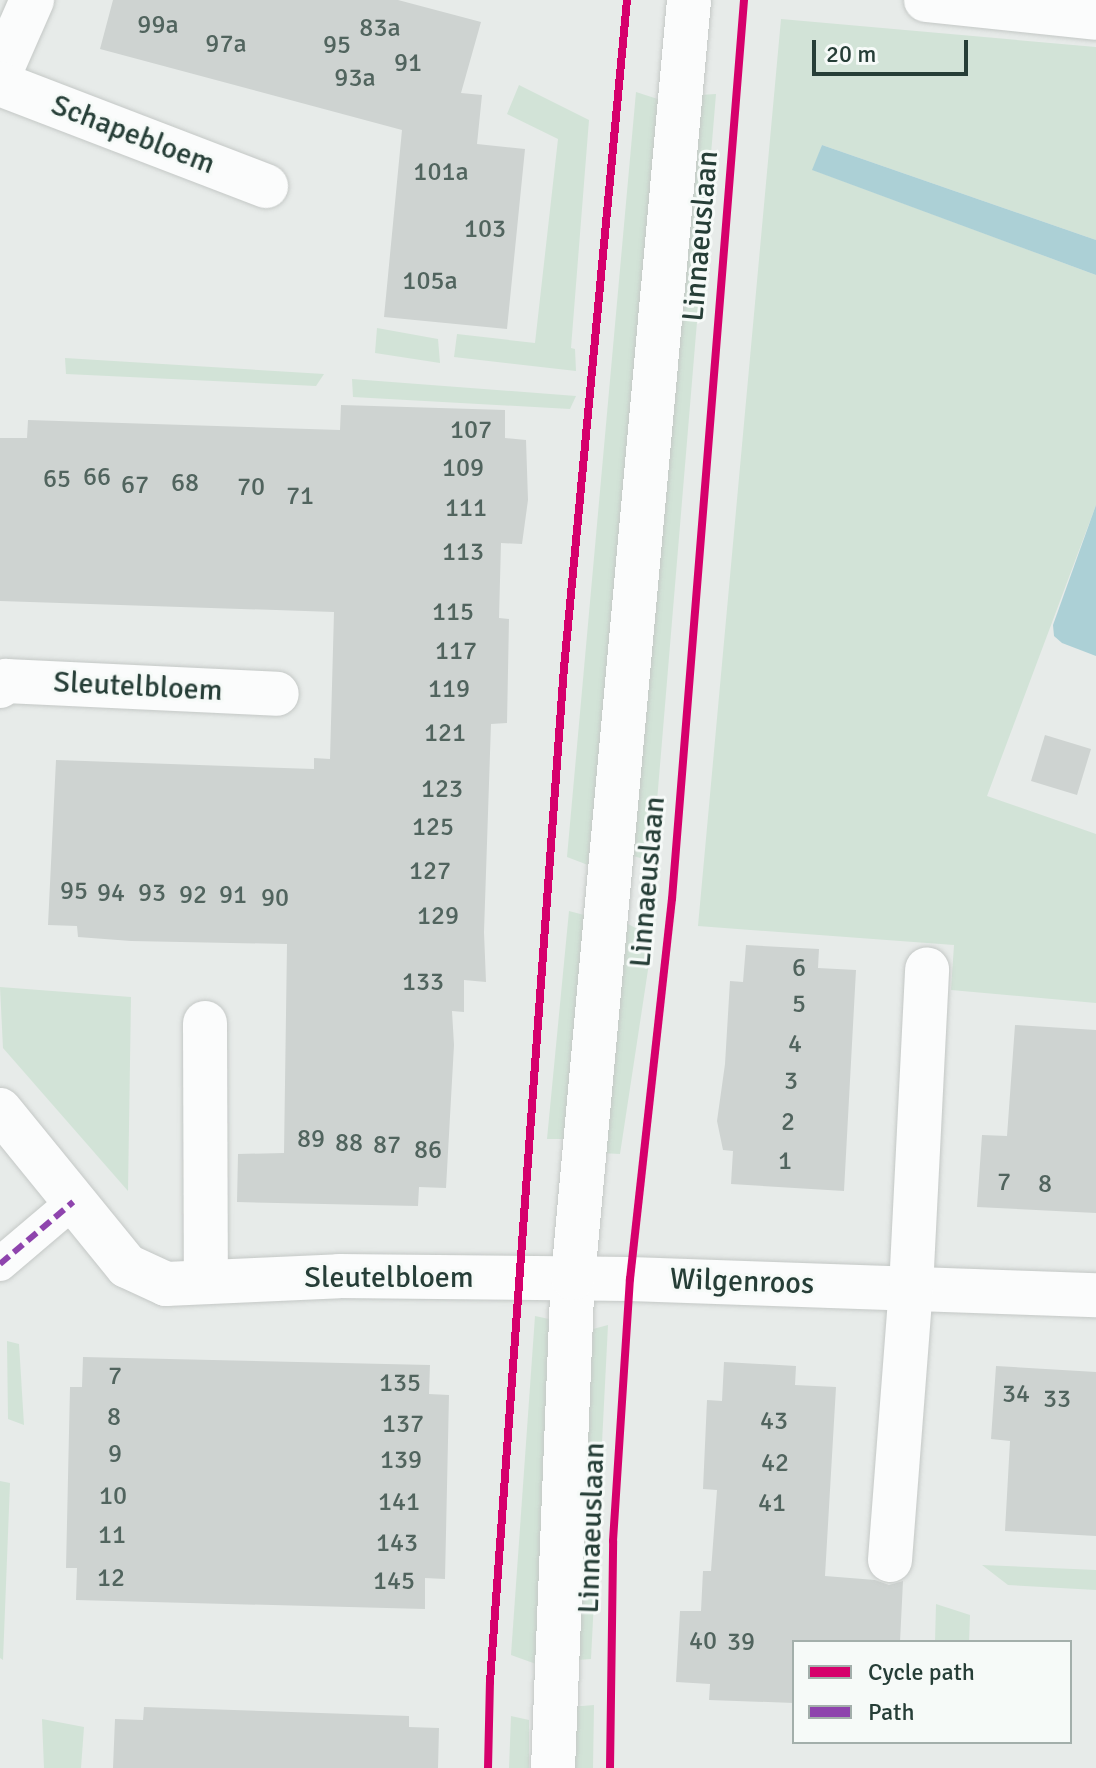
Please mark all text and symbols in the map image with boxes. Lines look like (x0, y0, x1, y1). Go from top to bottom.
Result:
house number: 99a (137, 10, 179, 42)
house number: 83a (359, 13, 401, 45)
scale bar (816, 24, 972, 74)
house number: 97a (205, 29, 247, 61)
house number: 95 (323, 30, 351, 62)
text: 20 m (826, 39, 876, 69)
house number: 91 (394, 48, 422, 80)
house number: 93a (334, 63, 376, 95)
street label: Schapebloem (46, 87, 220, 183)
street label: Linnaeuslaan (676, 149, 726, 323)
house number: 101a (413, 157, 469, 189)
house number: 103 (464, 214, 506, 246)
house number: 105a (402, 266, 458, 298)
house number: 107 (450, 415, 492, 447)
house number: 109 (442, 453, 484, 485)
house number: 66 (83, 462, 111, 494)
house number: 65 (43, 464, 71, 496)
house number: 68 (171, 468, 199, 500)
house number: 67 (121, 470, 149, 502)
house number: 70 (237, 472, 265, 504)
house number: 71 (286, 481, 314, 513)
house number: 111 (445, 493, 487, 525)
house number: 113 (442, 537, 484, 569)
house number: 115 (432, 597, 474, 629)
house number: 117 (435, 636, 477, 668)
street label: Sleutelbloem (52, 665, 224, 709)
house number: 119 (428, 674, 470, 706)
house number: 121 (424, 718, 466, 750)
house number: 123 (421, 774, 463, 806)
street label: Linnaeuslaan (623, 795, 673, 969)
house number: 125 (412, 812, 454, 844)
house number: 127 (409, 856, 451, 888)
house number: 95 (60, 876, 88, 908)
house number: 94 (97, 878, 125, 910)
house number: 93 (138, 878, 166, 910)
house number: 92 (179, 880, 207, 912)
house number: 91 (219, 880, 247, 912)
house number: 90 (261, 883, 289, 915)
house number: 129 (417, 901, 459, 933)
house number: 6 (792, 953, 806, 985)
house number: 133 (402, 967, 444, 999)
house number: 5 (792, 989, 806, 1021)
house number: 4 (788, 1029, 802, 1061)
house number: 3 (784, 1066, 798, 1098)
house number: 2 (781, 1107, 795, 1139)
house number: 89 (297, 1124, 325, 1156)
house number: 88 (335, 1128, 363, 1160)
house number: 87 (373, 1130, 401, 1162)
house number: 86 (414, 1135, 442, 1167)
house number: 1 (778, 1146, 792, 1178)
house number: 7 (997, 1167, 1011, 1199)
house number: 8 (1038, 1169, 1052, 1201)
street label: Sleutelbloem (304, 1260, 474, 1296)
street label: Wilgenroos (669, 1261, 815, 1303)
house number: 7 (108, 1361, 122, 1393)
house number: 135 (379, 1368, 421, 1400)
house number: 34 (1002, 1379, 1030, 1411)
house number: 33 (1043, 1384, 1071, 1416)
house number: 8 (107, 1402, 121, 1434)
house number: 43 (760, 1406, 788, 1438)
house number: 137 (382, 1409, 424, 1441)
house number: 9 (108, 1439, 122, 1471)
street label: Linnaeuslaan (571, 1442, 613, 1614)
house number: 139 (380, 1445, 422, 1477)
house number: 42 (761, 1448, 789, 1480)
house number: 10 (99, 1481, 127, 1513)
house number: 141 (378, 1487, 420, 1519)
house number: 41 (758, 1488, 786, 1520)
house number: 11 (98, 1520, 126, 1552)
house number: 143 (376, 1528, 418, 1560)
house number: 12 (97, 1563, 125, 1595)
house number: 145 (373, 1566, 415, 1598)
house number: 40 (689, 1626, 717, 1658)
house number: 39 (727, 1627, 755, 1659)
legend (792, 1640, 1072, 1744)
text: Cycle path (868, 1657, 975, 1687)
text: Path (868, 1697, 914, 1727)

